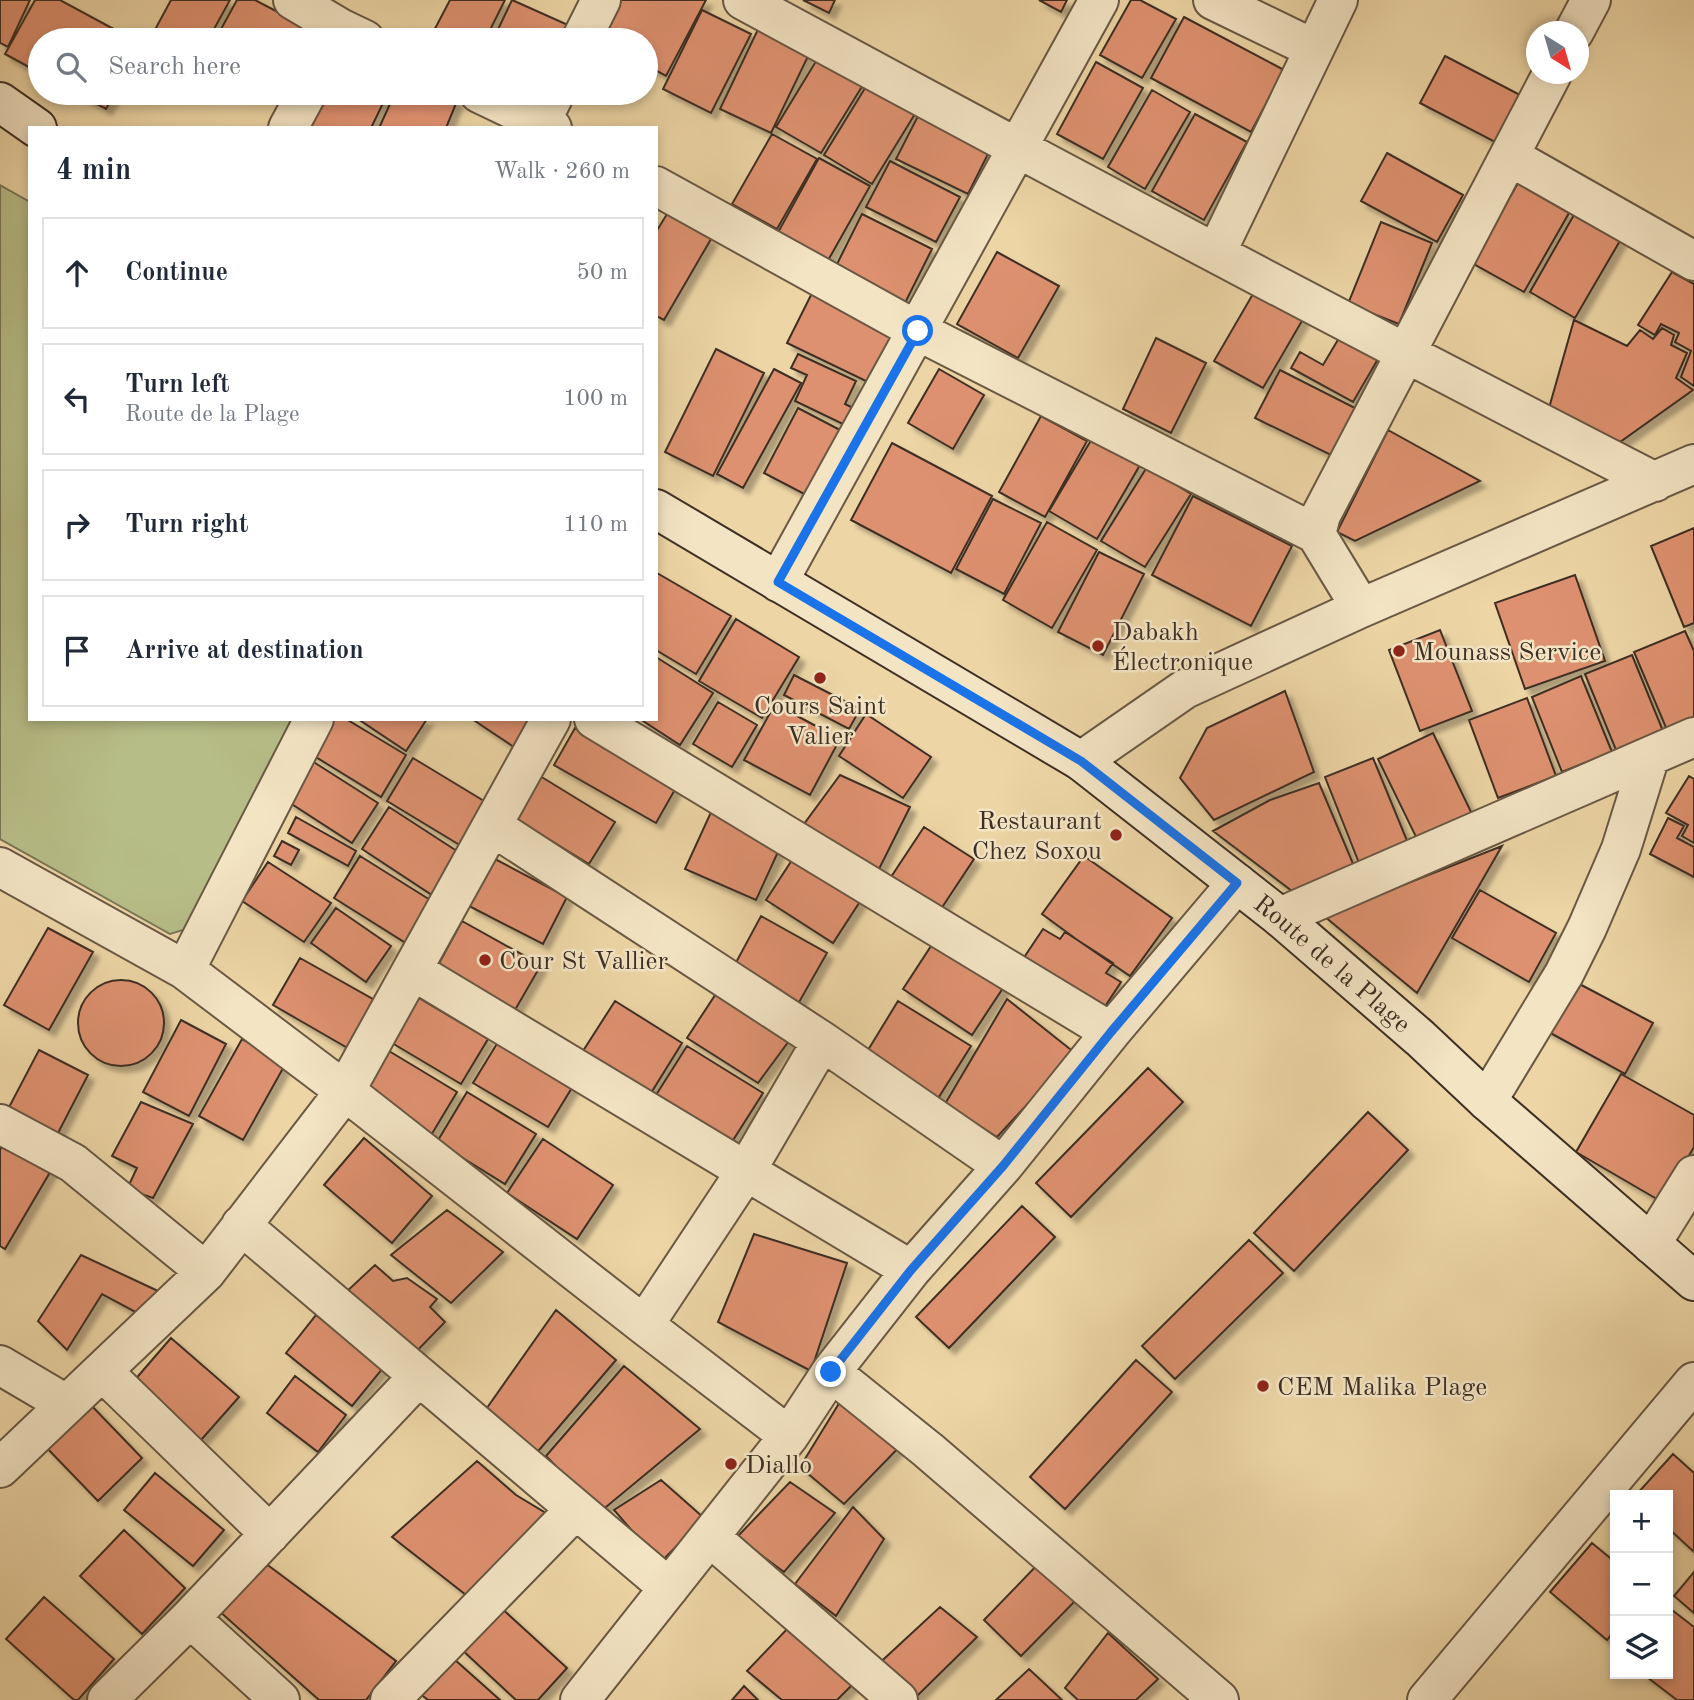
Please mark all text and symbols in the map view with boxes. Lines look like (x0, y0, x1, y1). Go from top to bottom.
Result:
north arrow (1526, 21, 1589, 84)
search box (28, 28, 658, 105)
icon: search (52, 48, 90, 86)
text: Search here (108, 54, 241, 80)
text: 4 min (56, 156, 131, 186)
text: Walk · 260 m (494, 160, 630, 183)
icon: ahead (58, 254, 96, 292)
text: Continue (125, 260, 228, 286)
text: 50 m (577, 261, 628, 284)
route start (902, 315, 933, 346)
text: Turn left (125, 372, 230, 398)
icon: left (58, 380, 96, 418)
text: 100 m (563, 387, 628, 410)
text: Route de la Plage (125, 403, 299, 426)
icon: right (58, 506, 96, 544)
text: Turn right (125, 512, 248, 538)
text: 110 m (563, 513, 628, 536)
place label: Dabakh Électronique (1112, 620, 1253, 676)
icon: arrive (58, 632, 96, 670)
text: Arrive at destination (125, 638, 364, 664)
marker: Dabakh Électronique (1090, 638, 1106, 654)
place label: Mounass Service (1413, 640, 1601, 666)
marker: Mounass Service (1391, 643, 1407, 659)
marker: Cours Saint Valier (812, 670, 828, 686)
place label: Cours Saint Valier (754, 694, 886, 750)
place label: Restaurant Chez Soxou (972, 809, 1102, 865)
marker: Restaurant Chez Soxou (1108, 827, 1124, 843)
street label: Route de la Plage (1248, 891, 1415, 1039)
place label: Cour St Vallier (499, 949, 668, 975)
marker: Cour St Vallier (477, 952, 493, 968)
route end (815, 1356, 846, 1387)
place label: CEM Malika Plage (1277, 1375, 1487, 1401)
marker: CEM Malika Plage (1255, 1378, 1271, 1394)
place label: Diallo (745, 1453, 812, 1479)
marker: Diallo (723, 1456, 739, 1472)
map controls (1610, 1490, 1673, 1679)
button: + (1610, 1490, 1673, 1553)
button: − (1610, 1553, 1673, 1616)
button: layers (1610, 1616, 1673, 1679)

